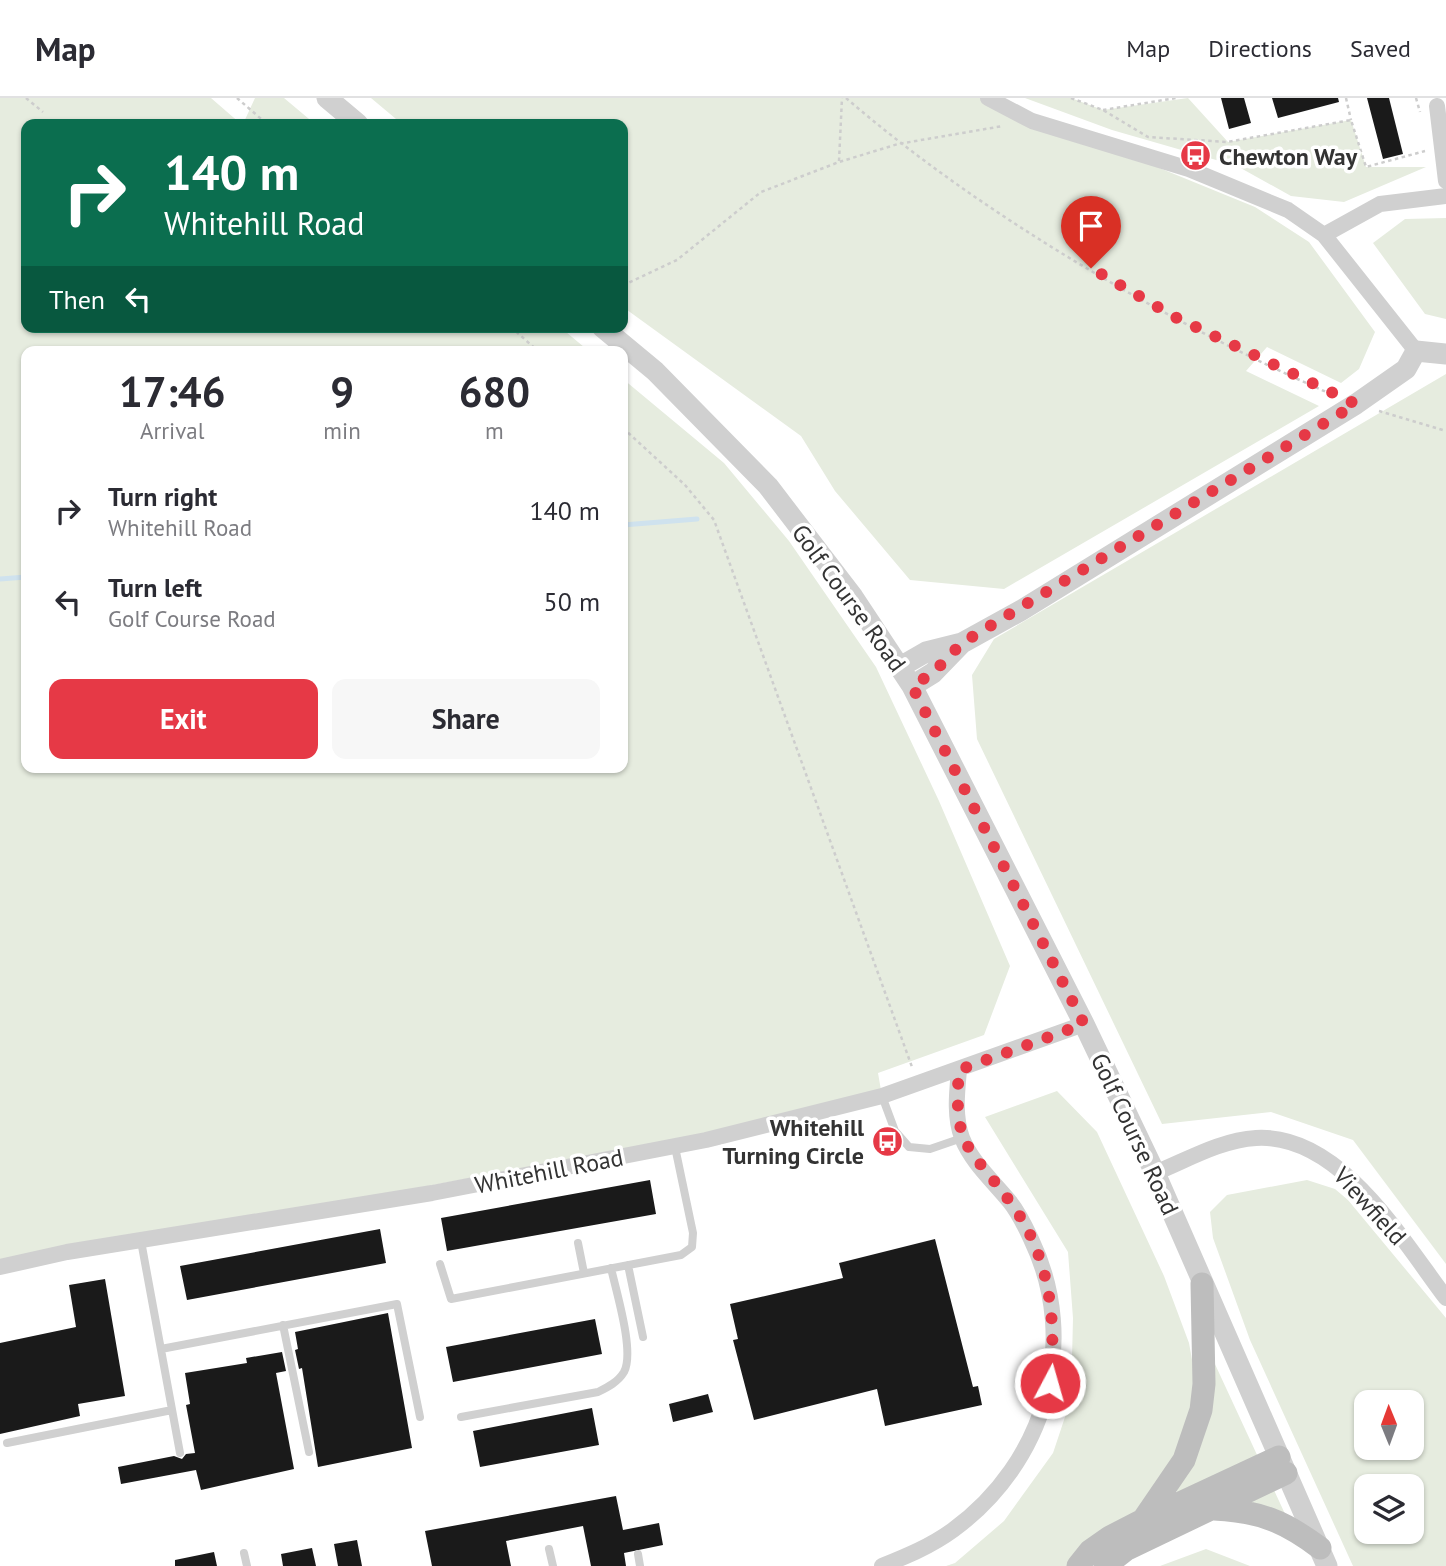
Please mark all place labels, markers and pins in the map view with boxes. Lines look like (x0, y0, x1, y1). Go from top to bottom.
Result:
bus stop icon: Chewton Way (1179, 139, 1213, 173)
place label: Chewton Way (1219, 141, 1358, 172)
pin (1061, 196, 1121, 268)
place label: Whitehill Turning Circle (722, 1112, 865, 1171)
bus stop icon: Whitehill Turning Circle (870, 1124, 904, 1158)

